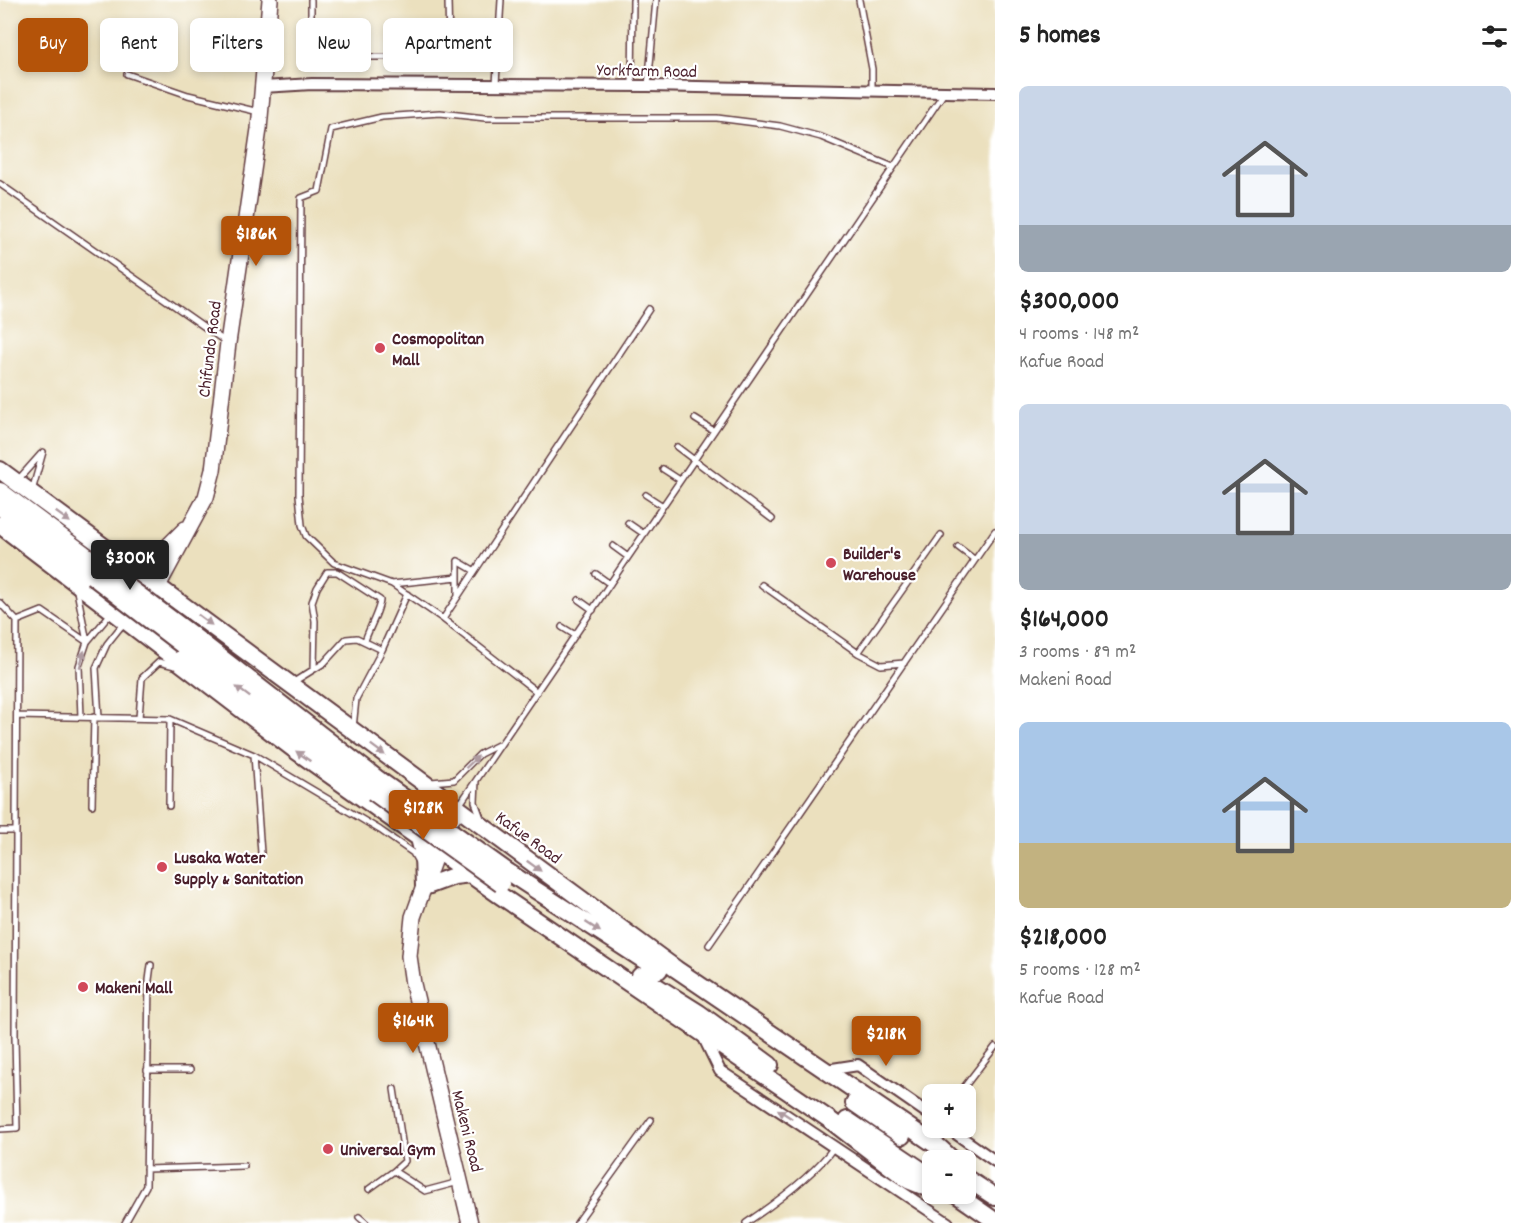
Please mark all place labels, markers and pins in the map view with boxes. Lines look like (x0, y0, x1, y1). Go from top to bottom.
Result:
pin: $186K (214, 216, 298, 267)
place label: Cosmopolitan Mall (392, 328, 484, 374)
marker: Cosmopolitan Mall (373, 341, 387, 355)
pin: $300K (88, 540, 172, 591)
place label: Builder's Warehouse (843, 543, 916, 589)
marker: Builder's Warehouse (824, 556, 838, 570)
pin: $128K (381, 790, 465, 841)
place label: Lusaka Water Supply & Sanitation (174, 847, 303, 893)
marker: Lusaka Water Supply & Sanitation (155, 860, 169, 874)
place label: Makeni Mall (95, 977, 173, 1002)
marker: Makeni Mall (76, 980, 90, 994)
pin: $164K (371, 1003, 455, 1054)
pin: $218K (844, 1016, 928, 1067)
place label: Universal Gym (340, 1139, 436, 1164)
marker: Universal Gym (321, 1142, 335, 1156)

